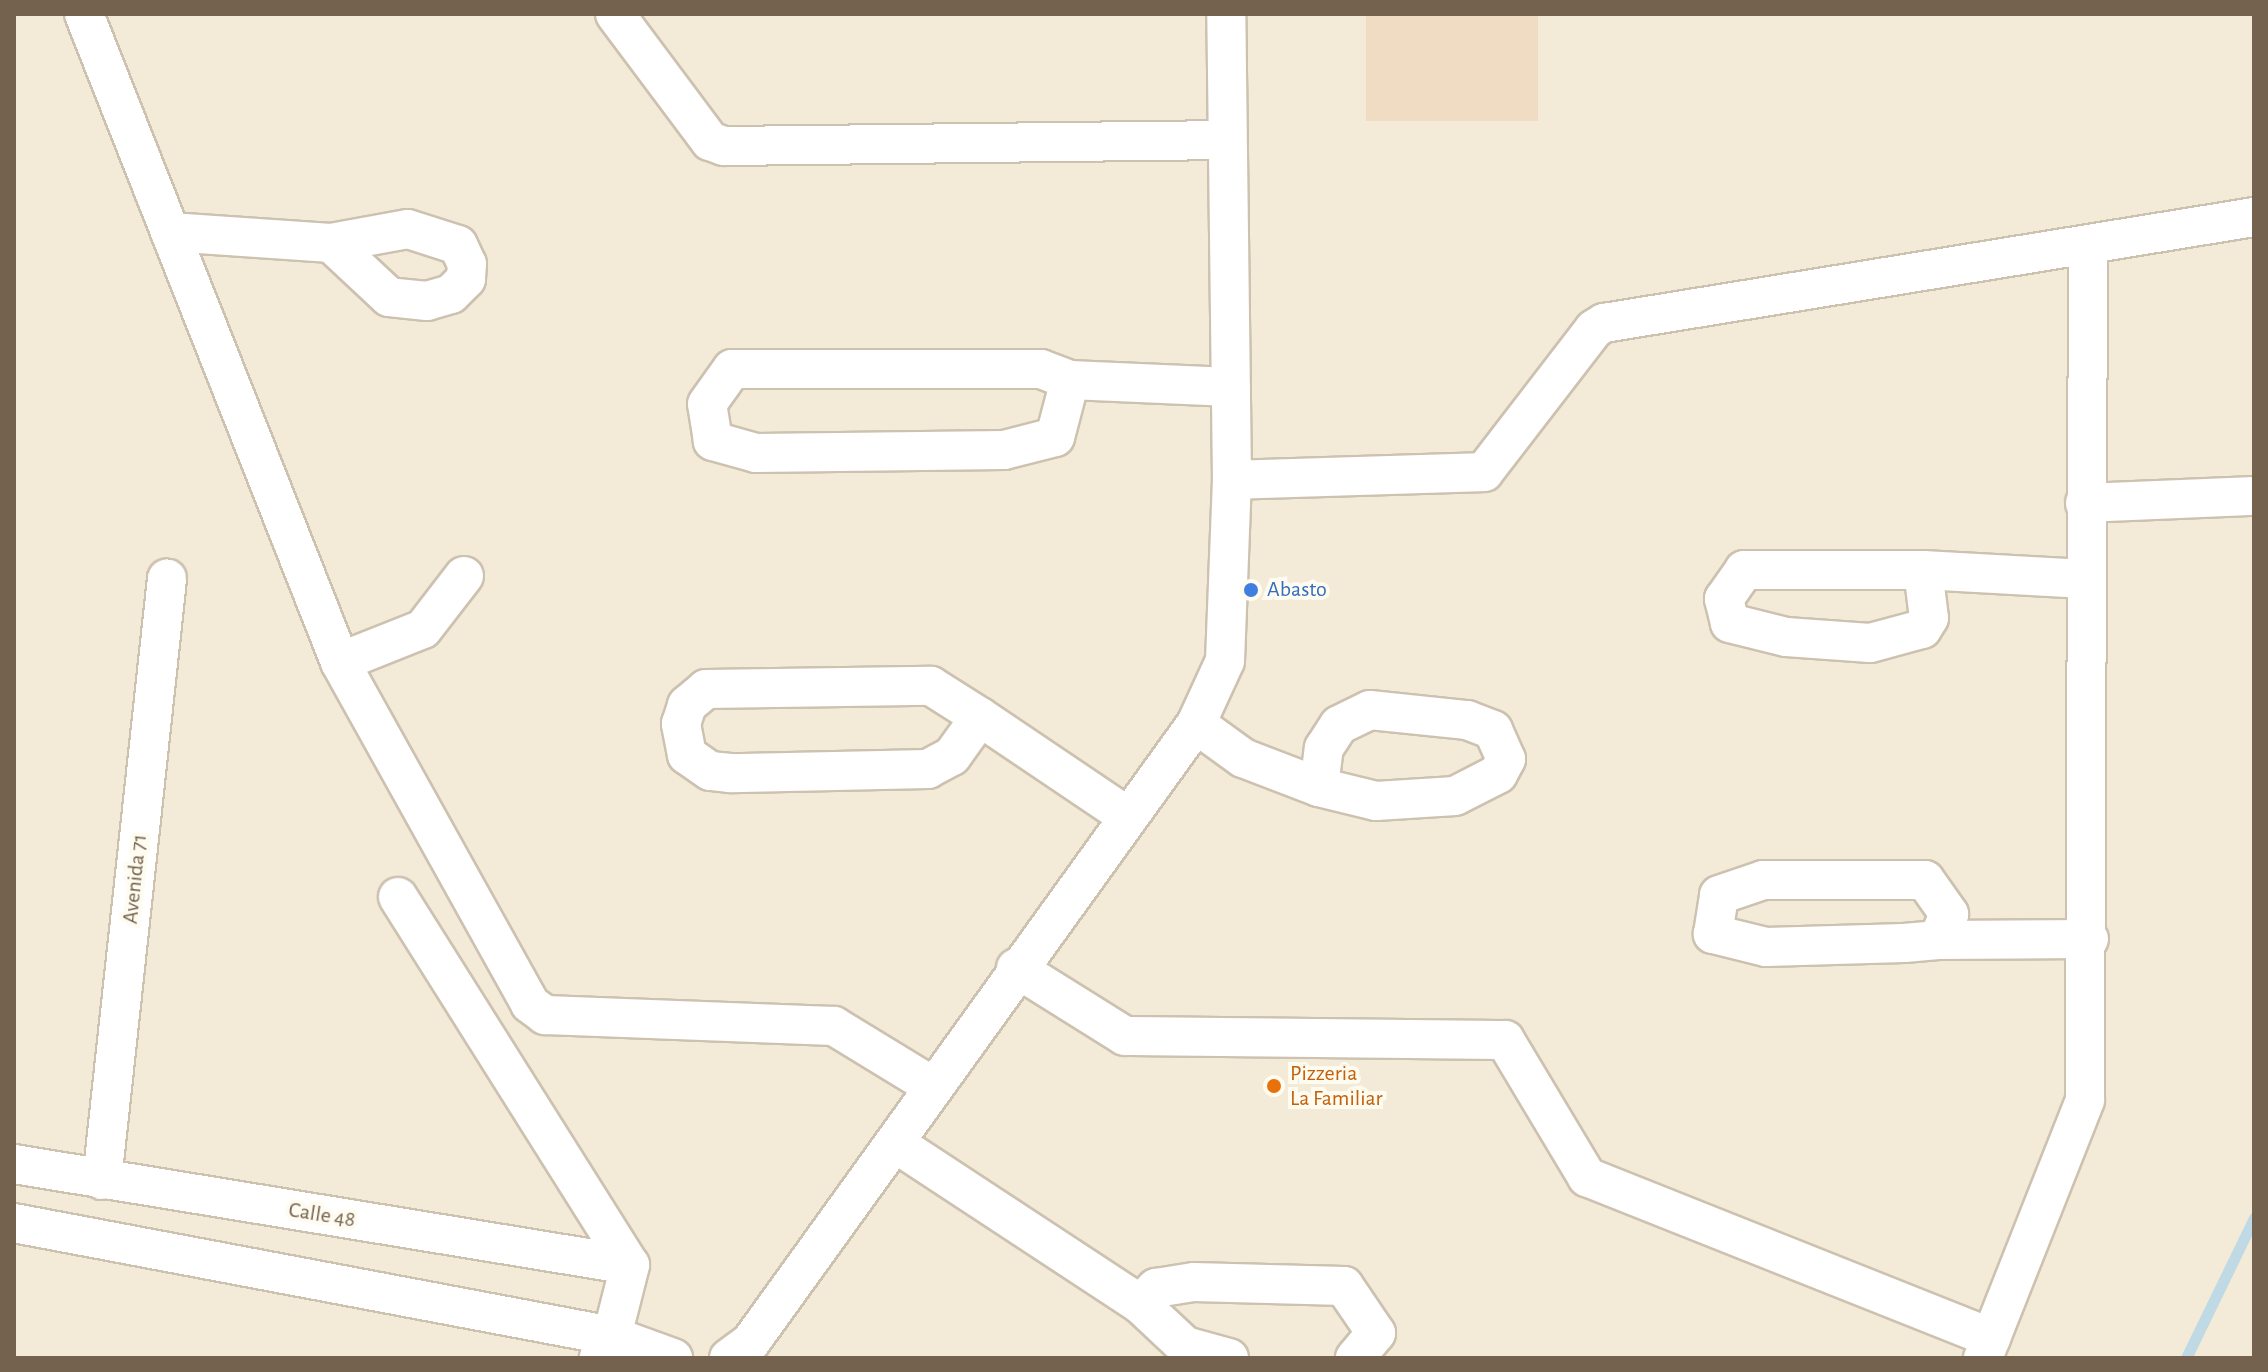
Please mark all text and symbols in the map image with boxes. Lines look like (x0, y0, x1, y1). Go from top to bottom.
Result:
place label: Abasto (1267, 577, 1327, 603)
marker: Abasto (1242, 581, 1260, 599)
street label: Avenida 71 (117, 833, 153, 925)
place label: Pizzeria La Familiar (1290, 1060, 1383, 1112)
marker: Pizzeria La Familiar (1265, 1077, 1283, 1095)
street label: Calle 48 (287, 1197, 357, 1233)

